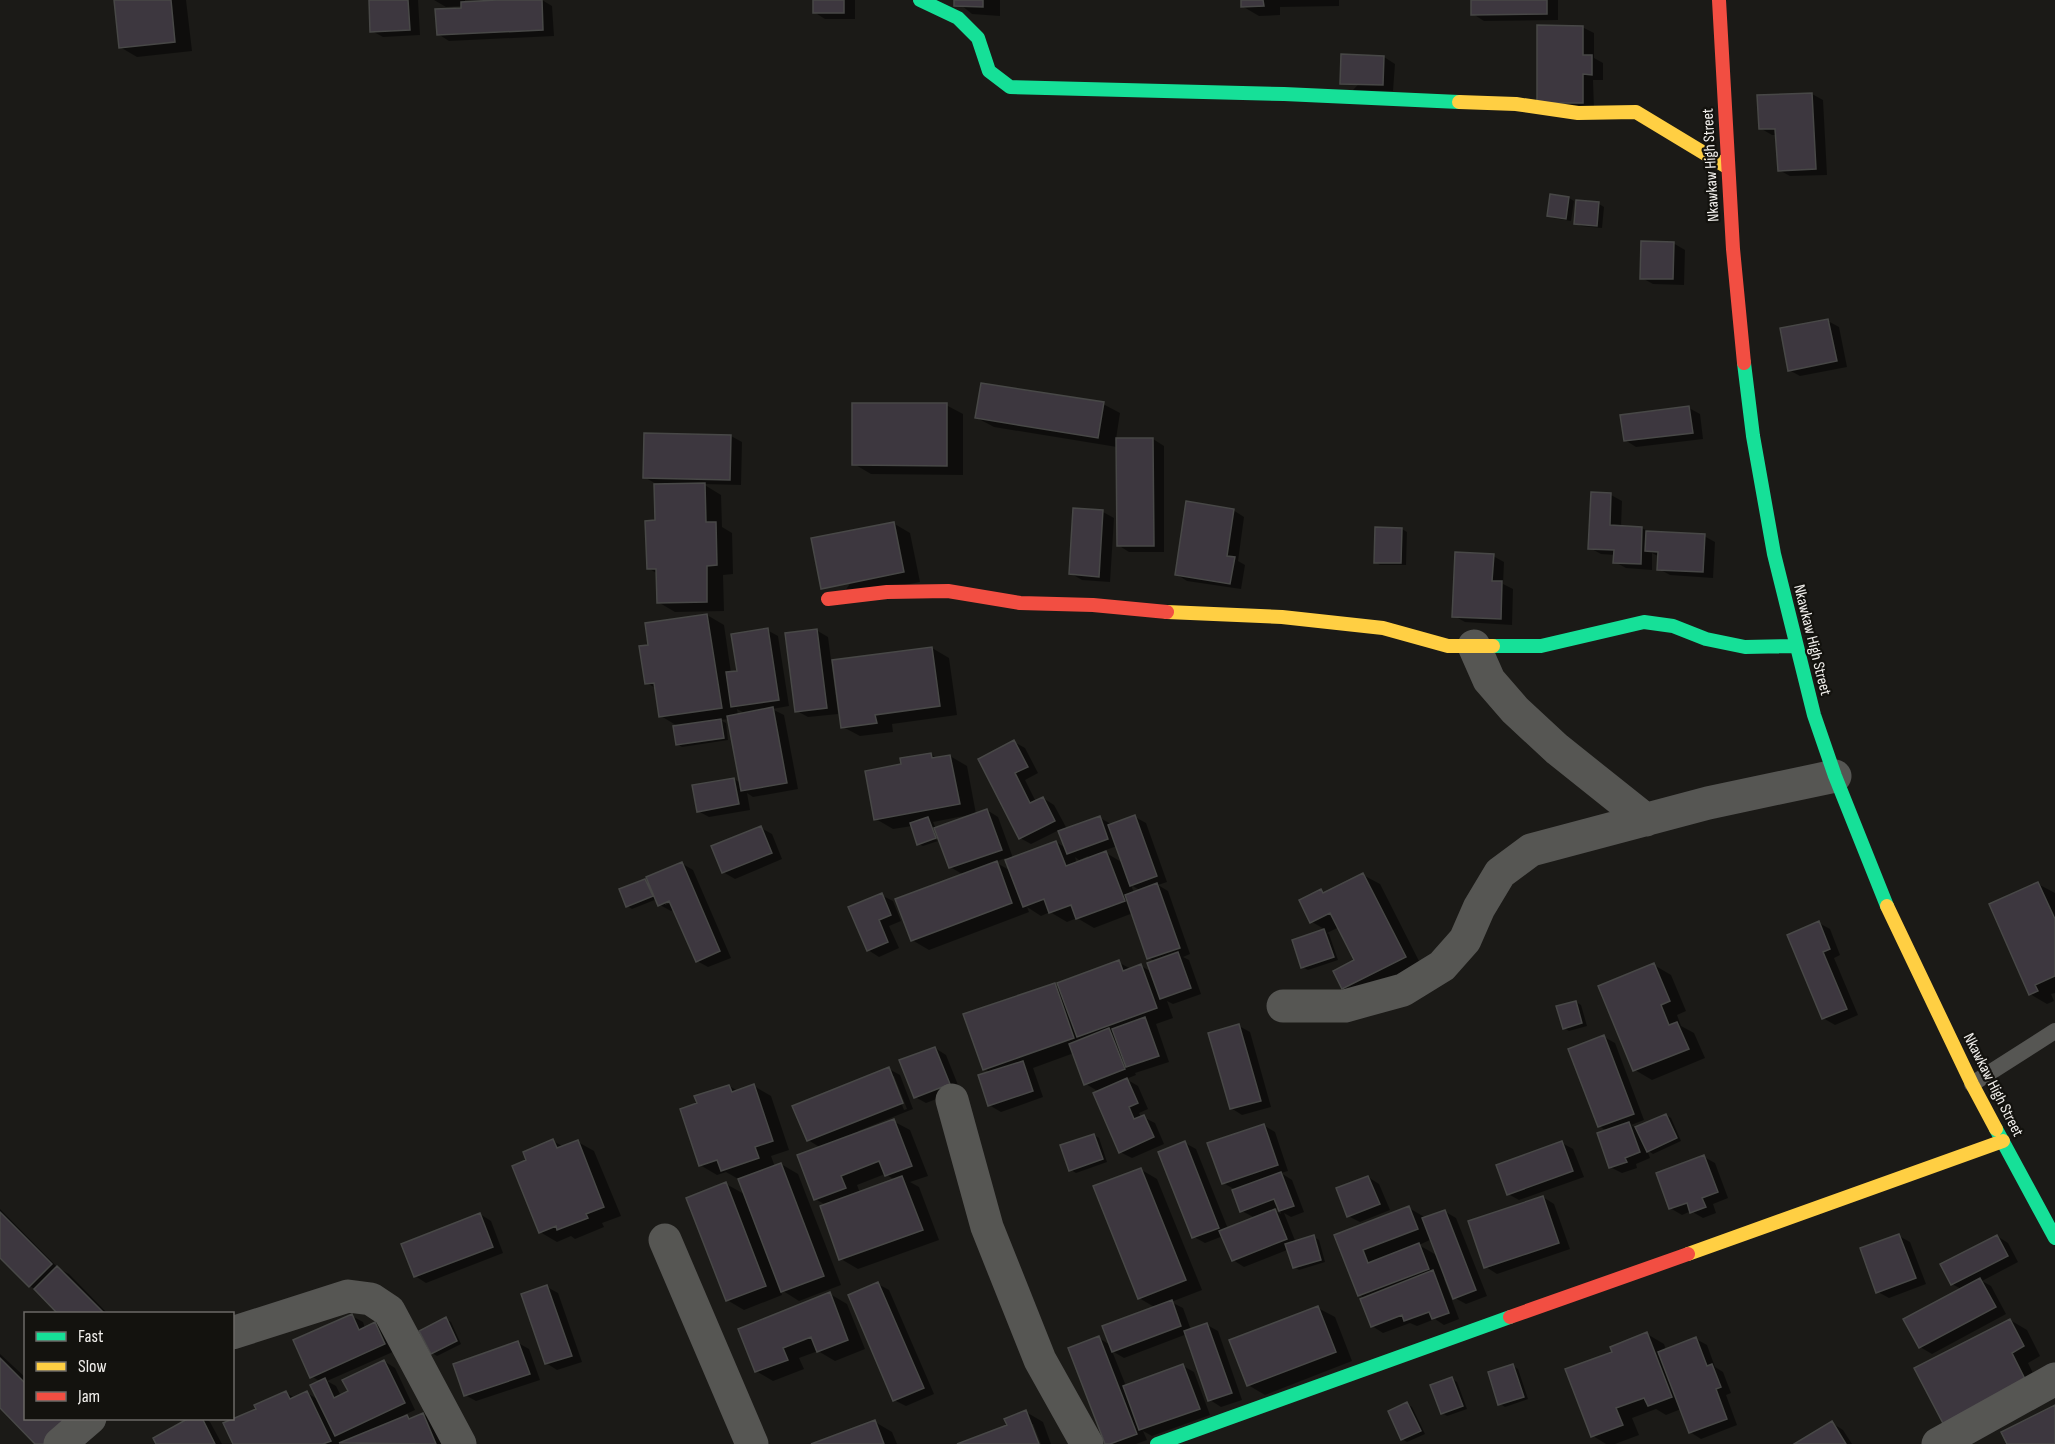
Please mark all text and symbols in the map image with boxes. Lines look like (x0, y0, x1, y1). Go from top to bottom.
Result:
street label: Nkawkaw High Street (1699, 108, 1723, 222)
street label: Nkawkaw High Street (1789, 583, 1835, 698)
street label: Nkawkaw High Street (1959, 1030, 2027, 1140)
legend (24, 1312, 234, 1420)
text: Fast (78, 1326, 104, 1347)
text: Slow (78, 1356, 107, 1377)
text: Jam (77, 1386, 100, 1407)

